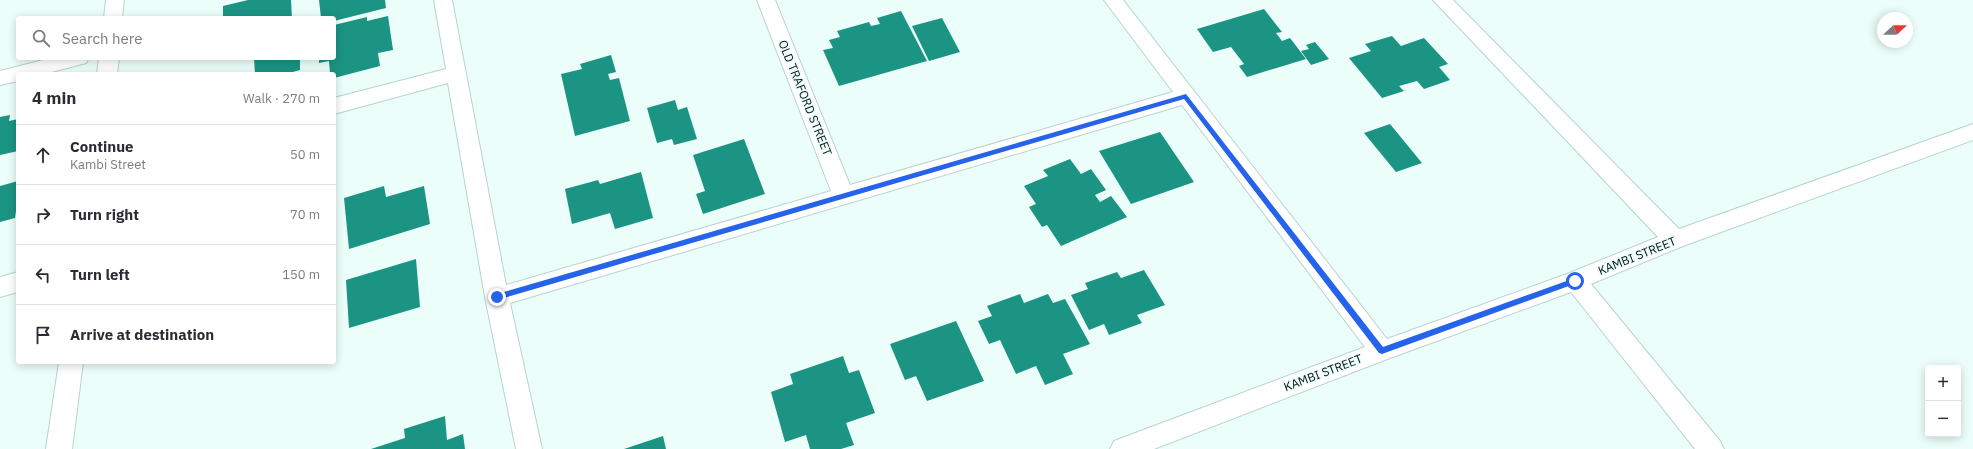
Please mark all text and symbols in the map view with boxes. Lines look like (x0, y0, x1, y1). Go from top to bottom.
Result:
north arrow (1877, 12, 1913, 48)
search box (16, 16, 336, 60)
icon: search (30, 27, 52, 49)
text: Search here (62, 29, 142, 48)
street label: OLD TRAFORD STREET (775, 38, 836, 158)
text: 4 min (32, 87, 76, 109)
text: Walk · 270 m (243, 90, 320, 107)
text: Continue (70, 137, 134, 156)
icon: ahead (32, 144, 54, 166)
text: 50 m (290, 146, 320, 163)
text: Kambi Street (70, 156, 146, 173)
icon: right (32, 204, 54, 226)
text: Turn right (70, 205, 139, 224)
text: 70 m (290, 206, 320, 223)
street label: KAMBI STREET (1596, 233, 1678, 278)
icon: left (32, 264, 54, 286)
text: Turn left (70, 265, 130, 284)
text: 150 m (282, 266, 320, 283)
route start (1566, 272, 1584, 290)
route end (488, 288, 506, 306)
icon: arrive (32, 324, 54, 346)
text: Arrive at destination (70, 325, 214, 344)
street label: KAMBI STREET (1282, 351, 1364, 394)
map controls (1925, 365, 1961, 437)
button: + (1925, 365, 1961, 401)
button: − (1925, 401, 1961, 437)

